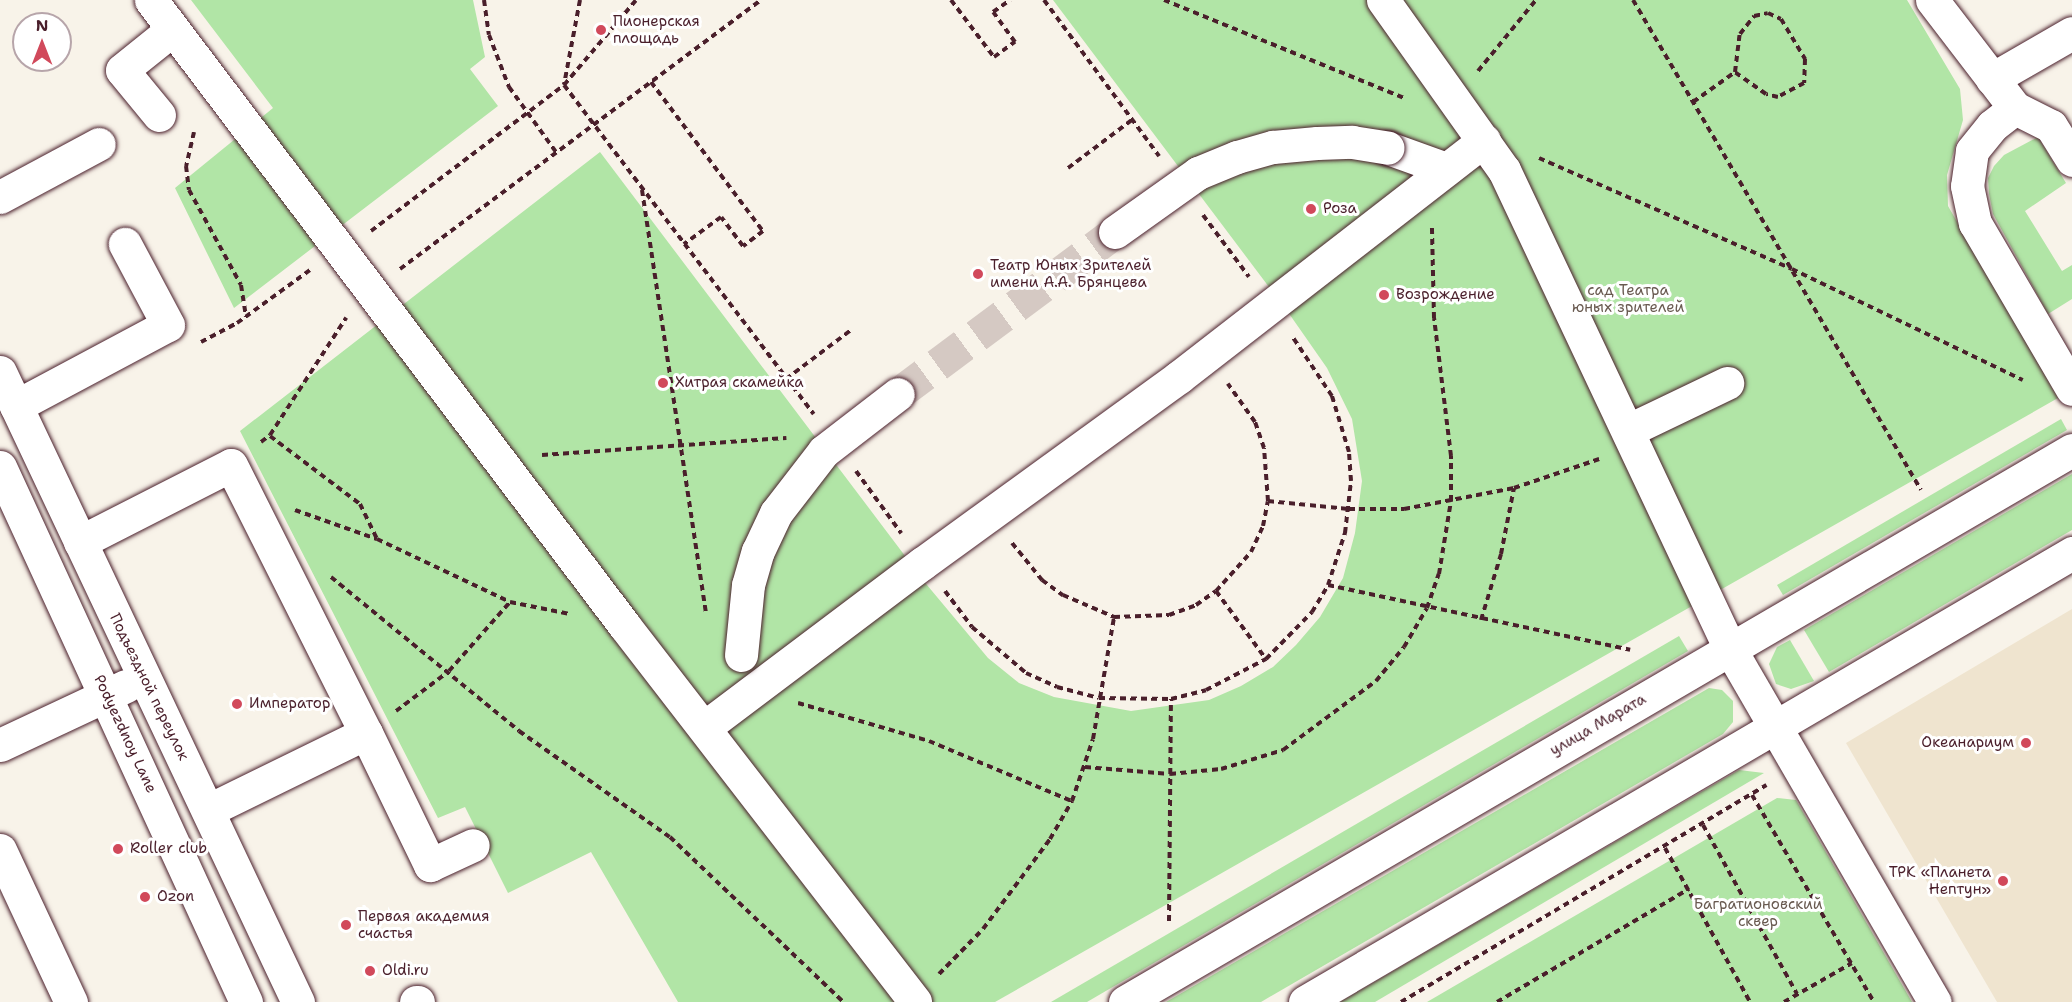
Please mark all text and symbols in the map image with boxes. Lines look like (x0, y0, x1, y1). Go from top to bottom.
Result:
north arrow (12, 12, 72, 72)
place label: Пионерская площадь (613, 12, 700, 47)
text: N (36, 15, 48, 36)
marker: Пионерская площадь (594, 23, 608, 37)
place label: Роза (1323, 200, 1357, 218)
marker: Роза (1304, 202, 1318, 216)
place label: Театр Юных Зрителей имени А.А. Брянцева (990, 256, 1151, 291)
marker: Театр Юных Зрителей имени А.А. Брянцева (971, 267, 985, 281)
park label: сад Театра юных зрителей (1572, 281, 1684, 316)
place label: Возрождение (1396, 286, 1495, 304)
marker: Возрождение (1377, 288, 1391, 302)
place label: Хитрая скамейка (675, 374, 803, 392)
marker: Хитрая скамейка (656, 376, 670, 390)
street label: Подъездной переулок (106, 611, 192, 763)
street label: Podyezdnoy Lane (90, 672, 160, 796)
street label: улица Марата (1547, 690, 1649, 760)
place label: Император (249, 695, 330, 713)
marker: Император (230, 697, 244, 711)
place label: Океанариум (1921, 734, 2014, 752)
marker: Океанариум (2019, 736, 2033, 750)
place label: Roller club (130, 840, 207, 858)
marker: Roller club (111, 842, 125, 856)
place label: ТРК «Планета Нептун» (1889, 863, 1991, 898)
marker: ТРК «Планета Нептун» (1996, 874, 2010, 888)
place label: Ozon (157, 888, 194, 906)
marker: Ozon (138, 890, 152, 904)
park label: Багратионовский сквер (1693, 895, 1823, 930)
place label: Первая академия счастья (358, 907, 490, 942)
marker: Первая академия счастья (339, 918, 353, 932)
place label: Oldi.ru (382, 962, 429, 980)
marker: Oldi.ru (363, 964, 377, 978)

